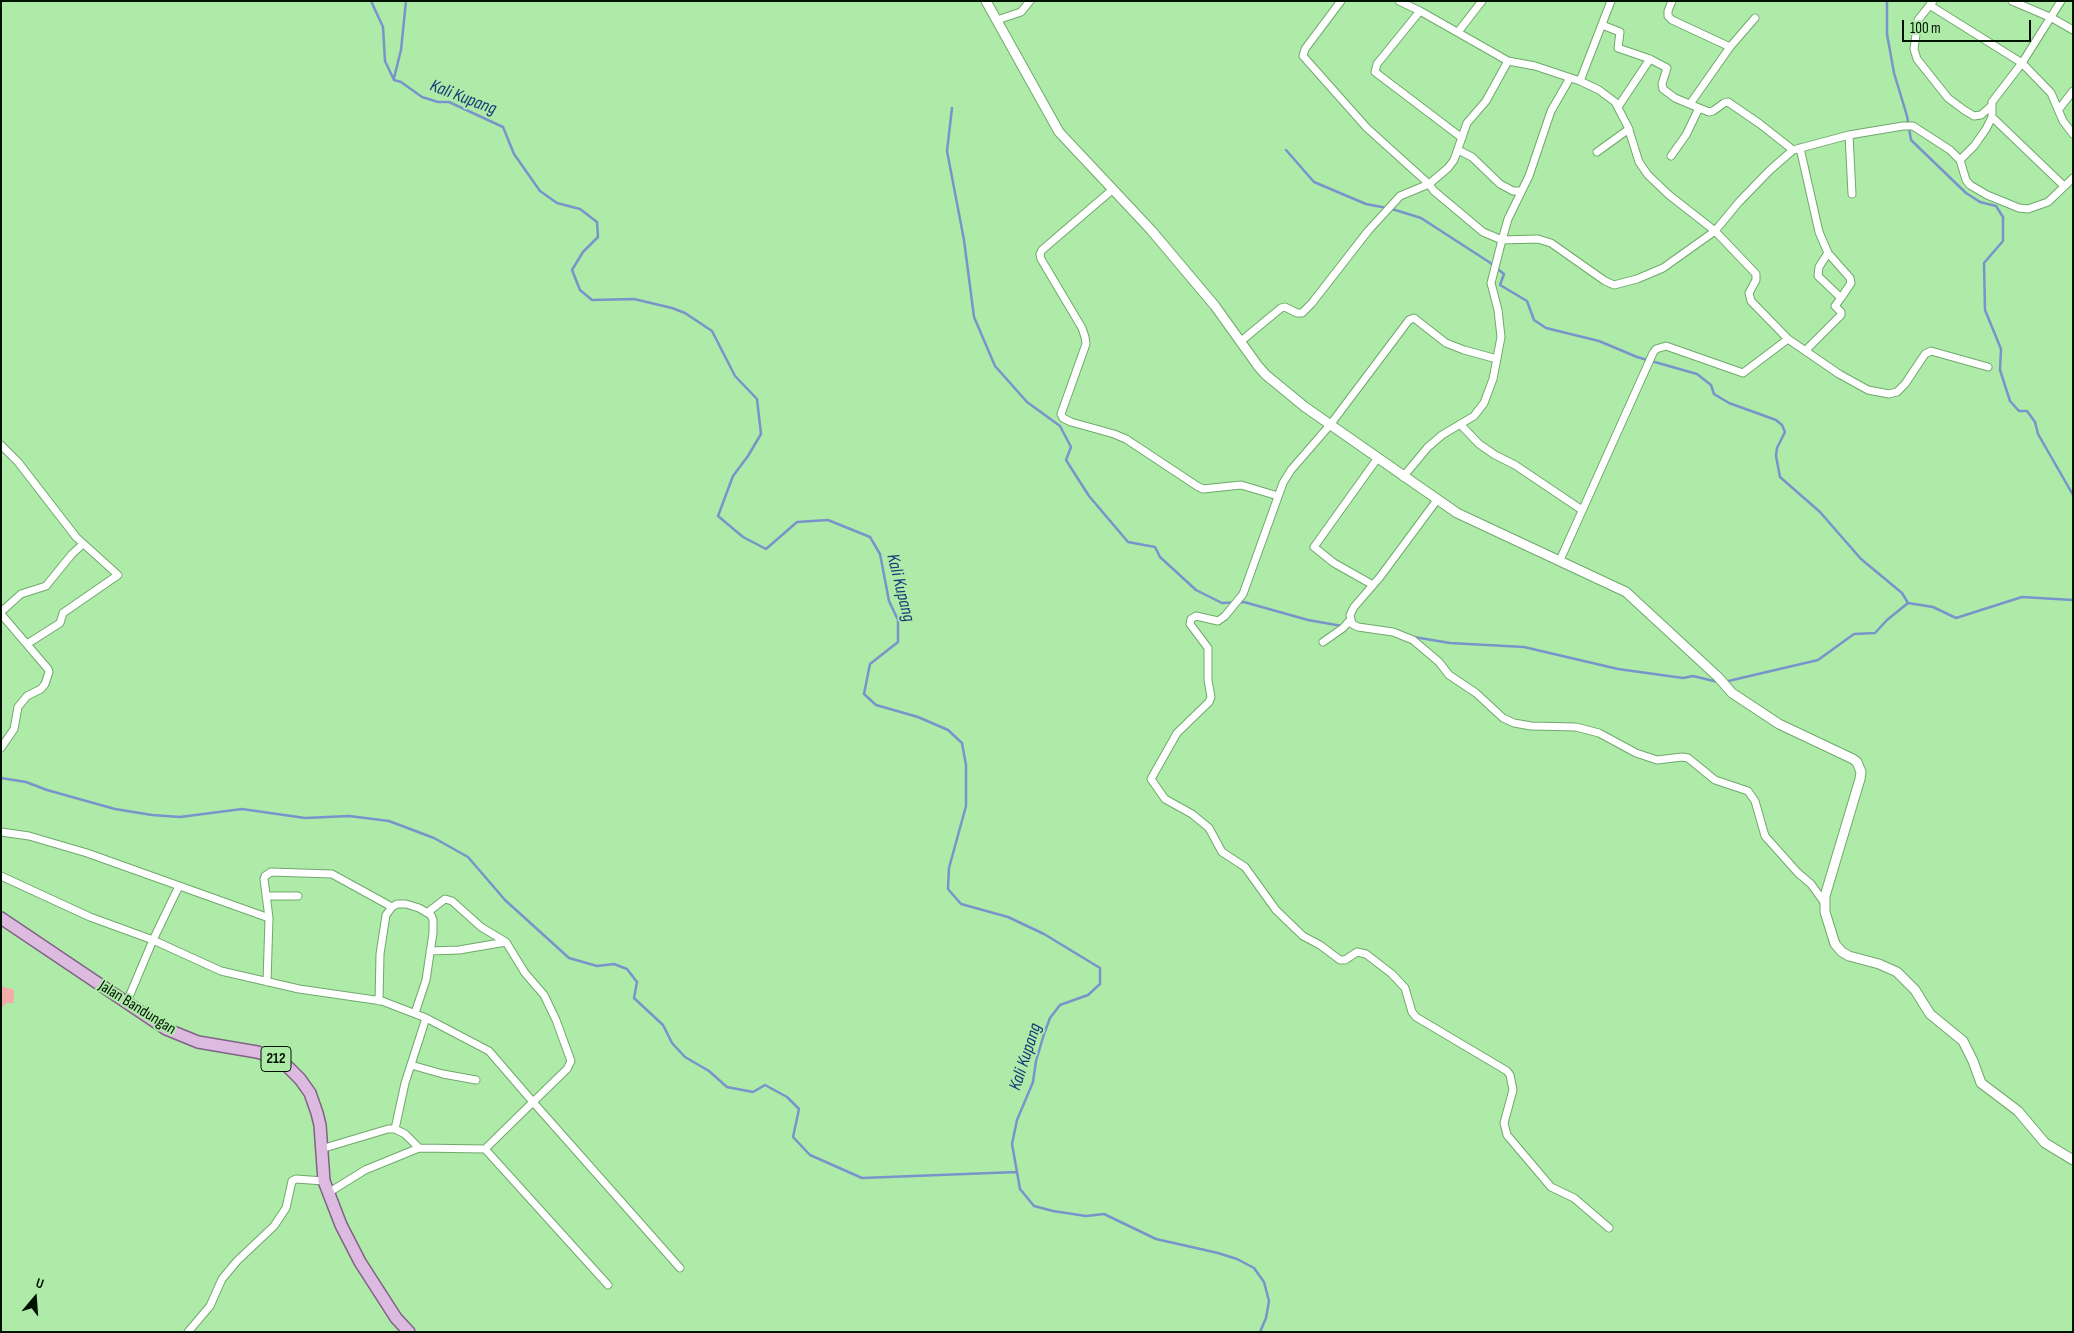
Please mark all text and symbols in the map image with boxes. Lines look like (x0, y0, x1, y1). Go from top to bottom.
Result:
scale bar (1904, 10, 2033, 42)
text: 100 m (1910, 19, 1941, 38)
water label: Kali Kupang (427, 76, 499, 120)
water label: Kali Kupang (881, 552, 919, 624)
street label: Jalan Bandungan (95, 977, 179, 1039)
water label: Kali Kupang (1005, 1021, 1047, 1093)
road number: 212 (261, 1046, 291, 1072)
north arrow (10, 1273, 60, 1323)
text: U (34, 1274, 46, 1292)

